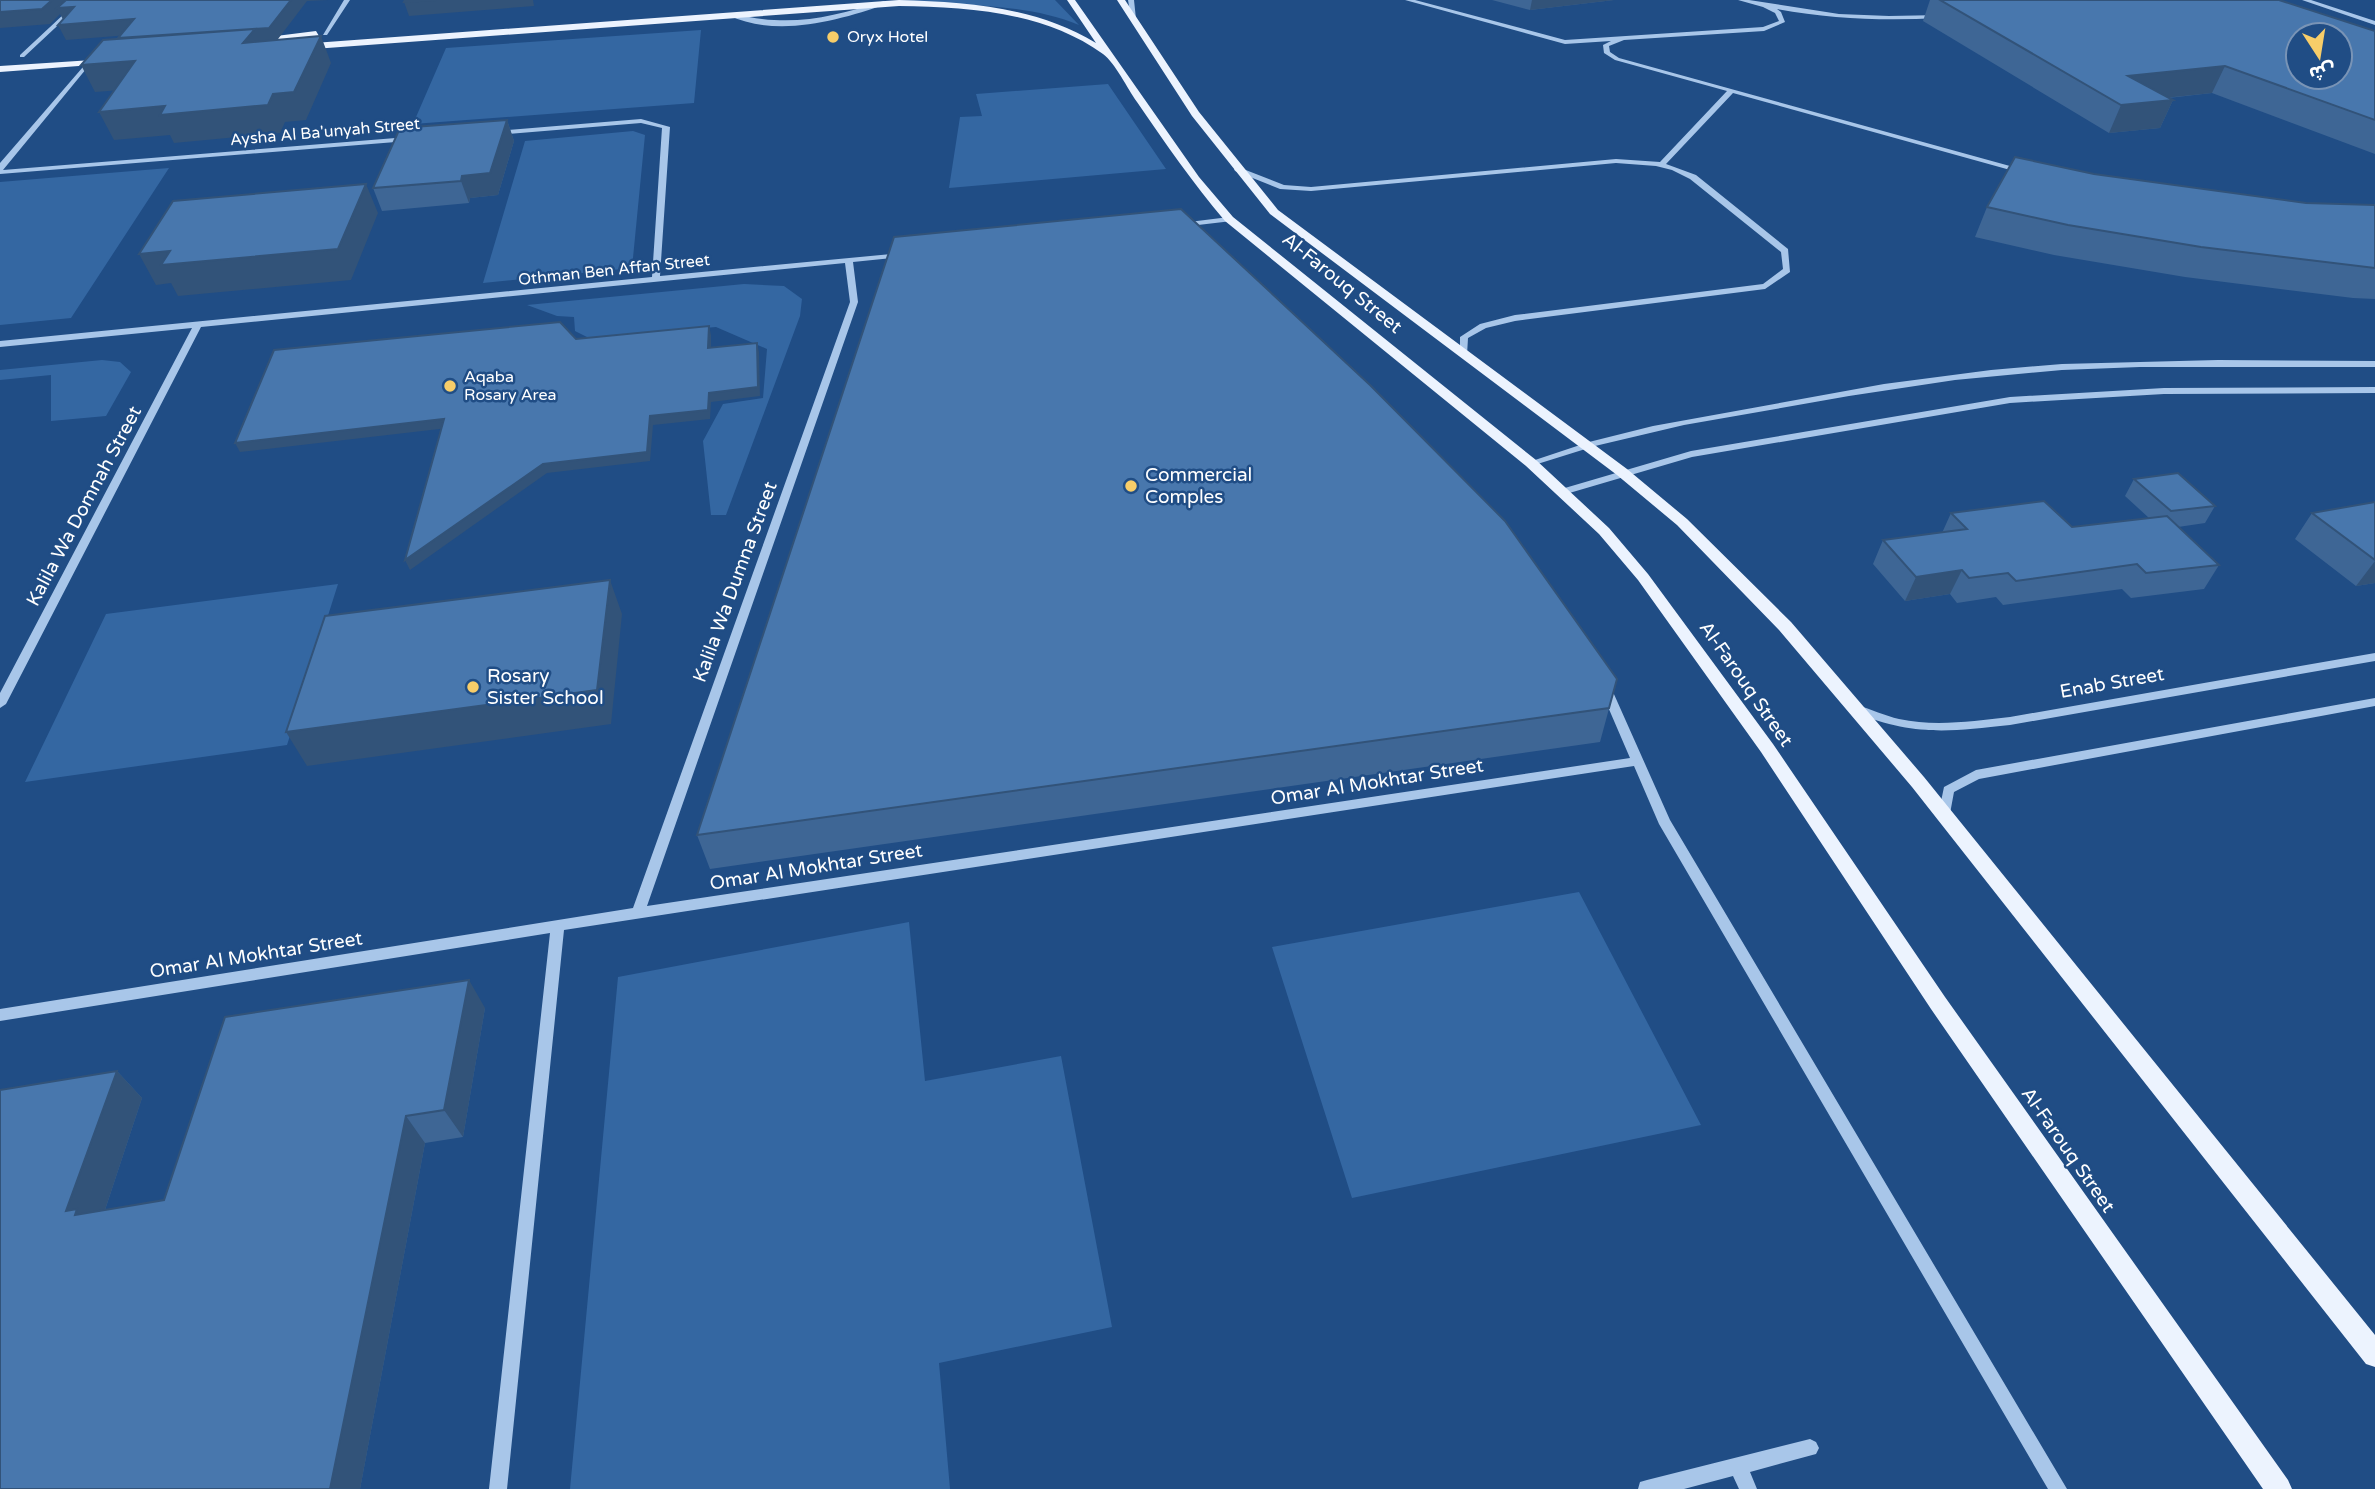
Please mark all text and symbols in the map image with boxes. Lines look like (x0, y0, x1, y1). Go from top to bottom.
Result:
north arrow (2284, 21, 2354, 91)
place label: Oryx Hotel (847, 27, 928, 47)
marker: Oryx Hotel (825, 29, 841, 45)
text: ش (2307, 58, 2337, 85)
street label: Aysha Al Ba'unyah Street (229, 114, 421, 150)
street label: Al-Farouq Street (1278, 228, 1406, 338)
street label: Othman Ben Affan Street (517, 250, 711, 290)
place label: Aqaba Rosary Area (464, 367, 556, 405)
marker: Aqaba Rosary Area (442, 378, 458, 394)
street label: Kalila Wa Domnah Street (22, 402, 146, 610)
place label: Commercial Comples (1145, 464, 1252, 508)
marker: Commercial Comples (1123, 478, 1139, 494)
street label: Kalila Wa Dumna Street (688, 479, 782, 685)
street label: Al-Farouq Street (1695, 617, 1797, 751)
street label: Enab Street (2058, 663, 2166, 703)
place label: Rosary Sister School (487, 665, 604, 709)
marker: Rosary Sister School (465, 679, 481, 695)
street label: Omar Al Mokhtar Street (1269, 754, 1485, 810)
street label: Omar Al Mokhtar Street (708, 839, 924, 895)
street label: Omar Al Mokhtar Street (148, 927, 364, 983)
street label: Al-Farouq Street (2017, 1083, 2119, 1217)

